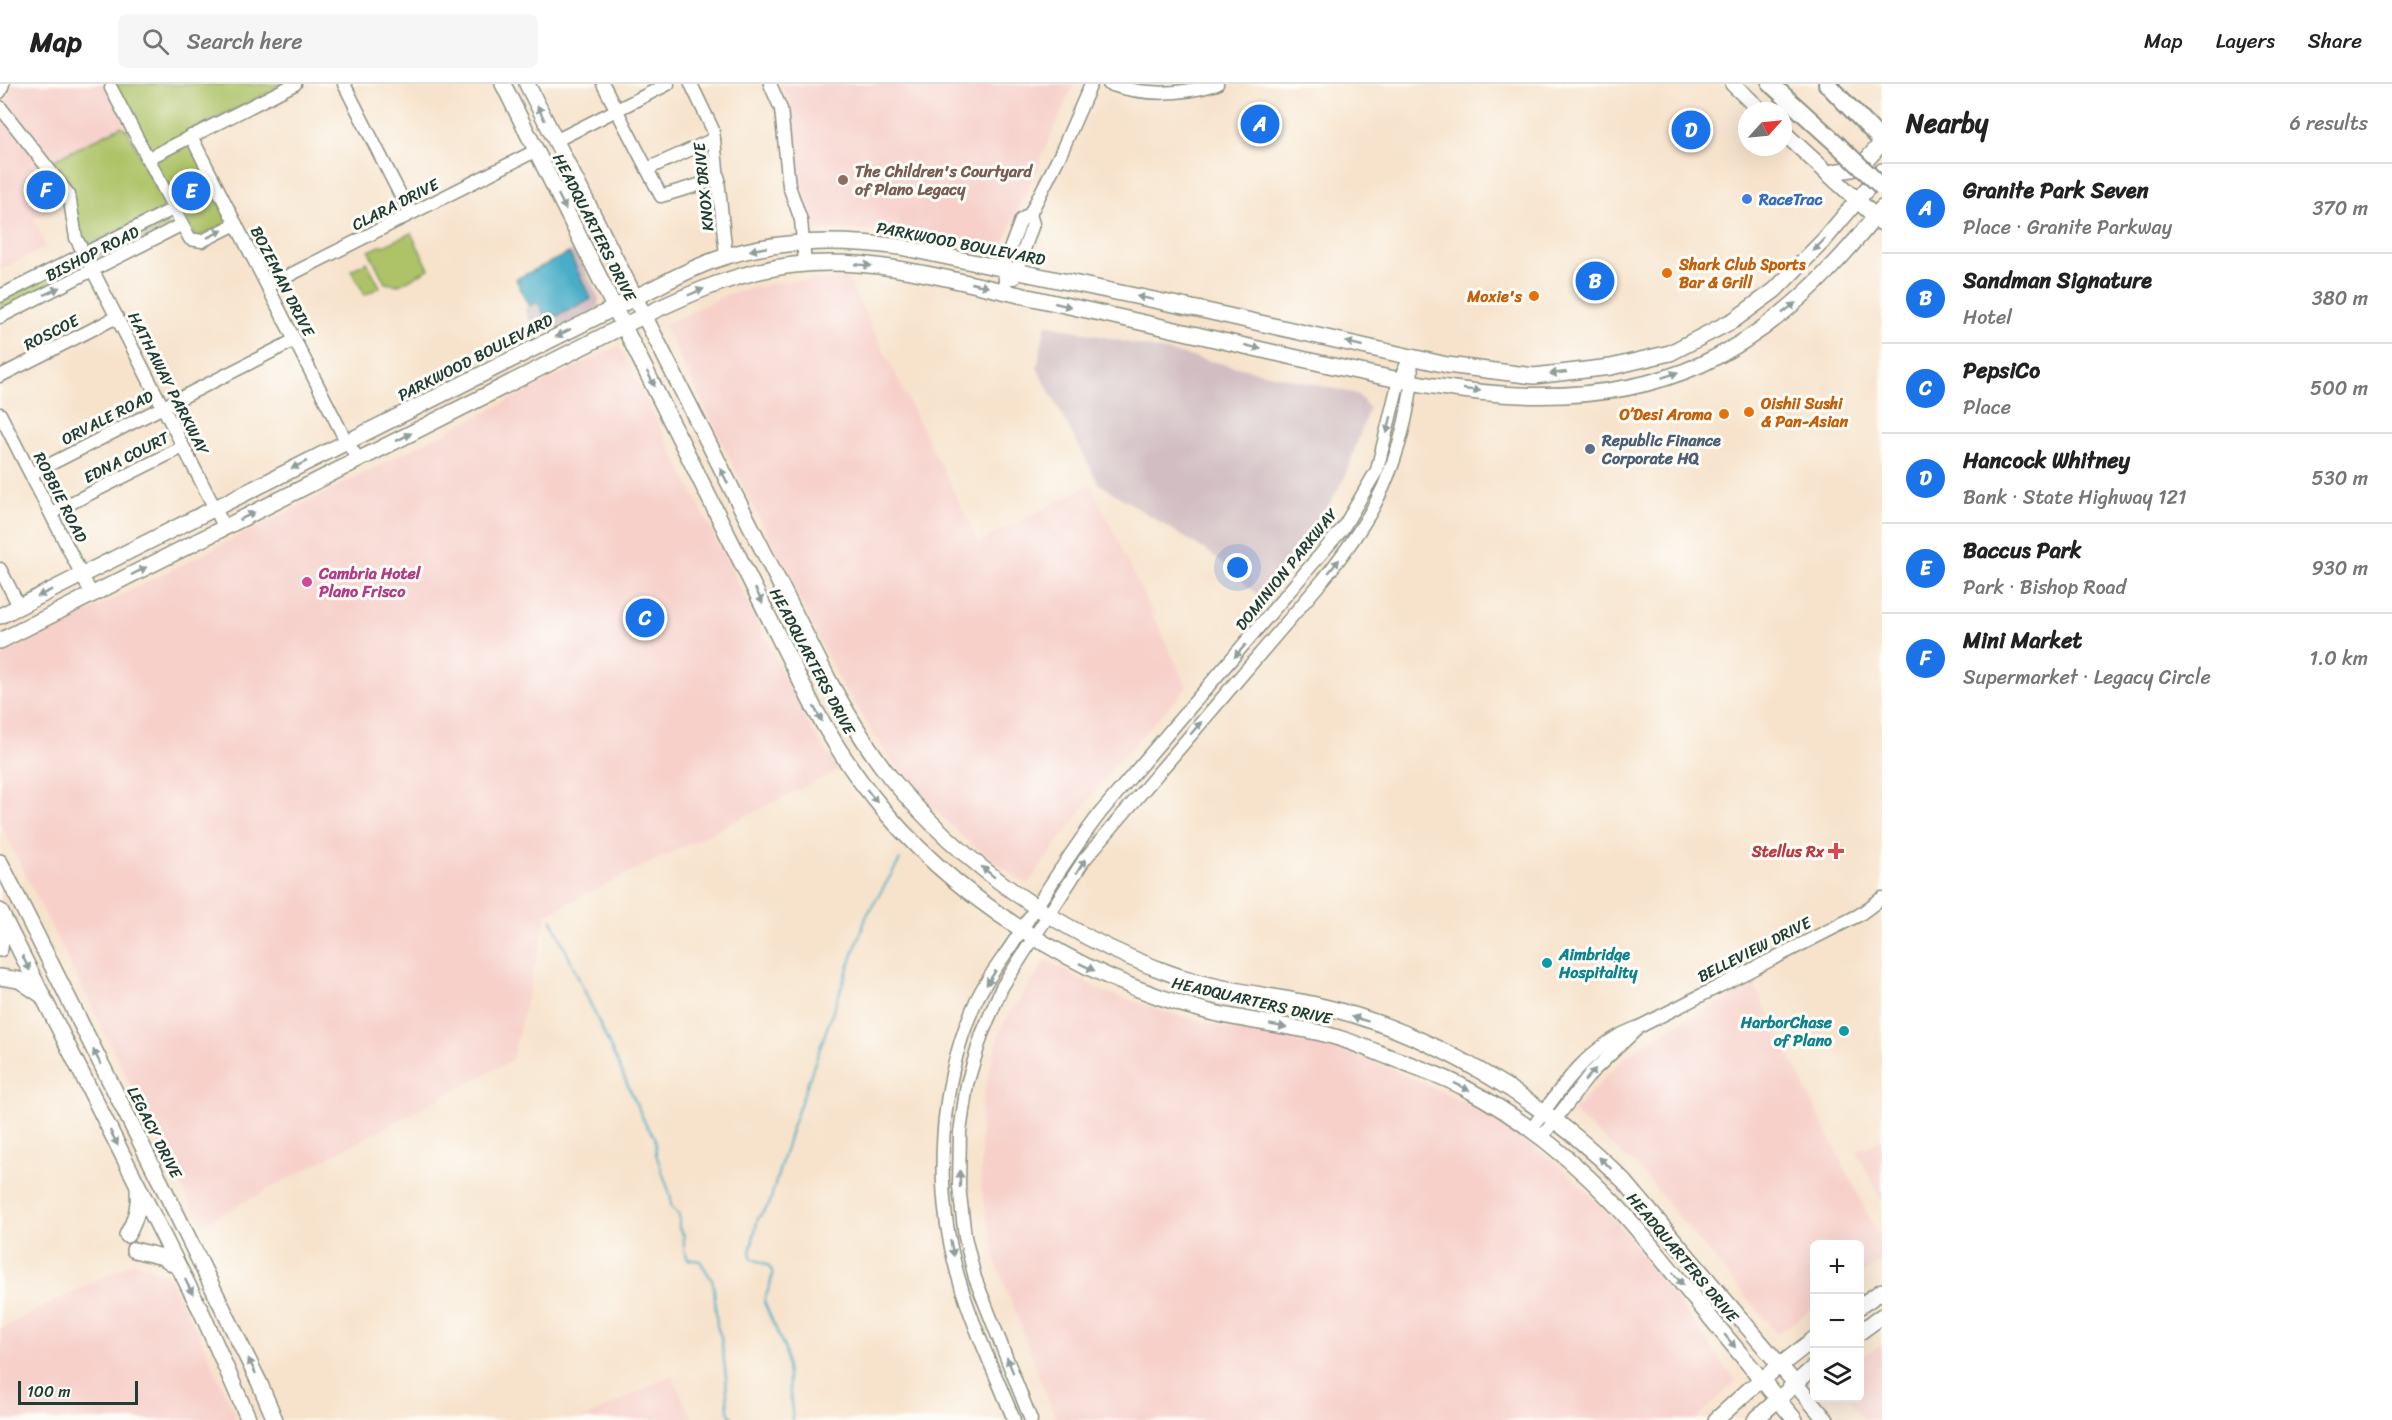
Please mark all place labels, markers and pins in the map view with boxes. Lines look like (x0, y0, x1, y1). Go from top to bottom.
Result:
pin: A (1240, 102, 1280, 147)
pin: D (1672, 108, 1710, 152)
place label: The Children's Courtyard of Plano Legacy (855, 157, 1034, 204)
pin: F (26, 168, 66, 212)
pin: E (172, 168, 210, 214)
marker: The Children's Courtyard of Plano Legacy (836, 173, 850, 187)
place label: RaceTrac (1758, 185, 1824, 214)
marker: RaceTrac (1740, 192, 1754, 206)
place label: Shark Club Sports Bar & Grill (1678, 250, 1806, 297)
pin: B (1576, 258, 1614, 304)
marker: Shark Club Sports Bar & Grill (1660, 266, 1674, 280)
place label: Moxie's (1466, 282, 1523, 311)
marker: Moxie's (1527, 289, 1541, 303)
place label: Oishii Sushi & Pan-Asian (1760, 389, 1848, 436)
place label: O’Desi Aroma (1618, 400, 1712, 429)
marker: Oishii Sushi & Pan-Asian (1742, 405, 1756, 419)
marker: O’Desi Aroma (1717, 407, 1731, 421)
place label: Republic Finance Corporate HQ (1601, 426, 1721, 473)
marker: Republic Finance Corporate HQ (1583, 442, 1597, 456)
place label: Cambria Hotel Plano Frisco (318, 559, 422, 606)
marker: Cambria Hotel Plano Frisco (300, 575, 314, 589)
pin: C (626, 596, 664, 640)
place label: Stellus Rx (1751, 837, 1825, 866)
marker: Stellus Rx (1829, 844, 1843, 858)
place label: Aimbridge Hospitality (1558, 940, 1638, 987)
marker: Aimbridge Hospitality (1540, 956, 1554, 970)
place label: HarborChase of Plano (1740, 1008, 1833, 1055)
marker: HarborChase of Plano (1837, 1024, 1851, 1038)

